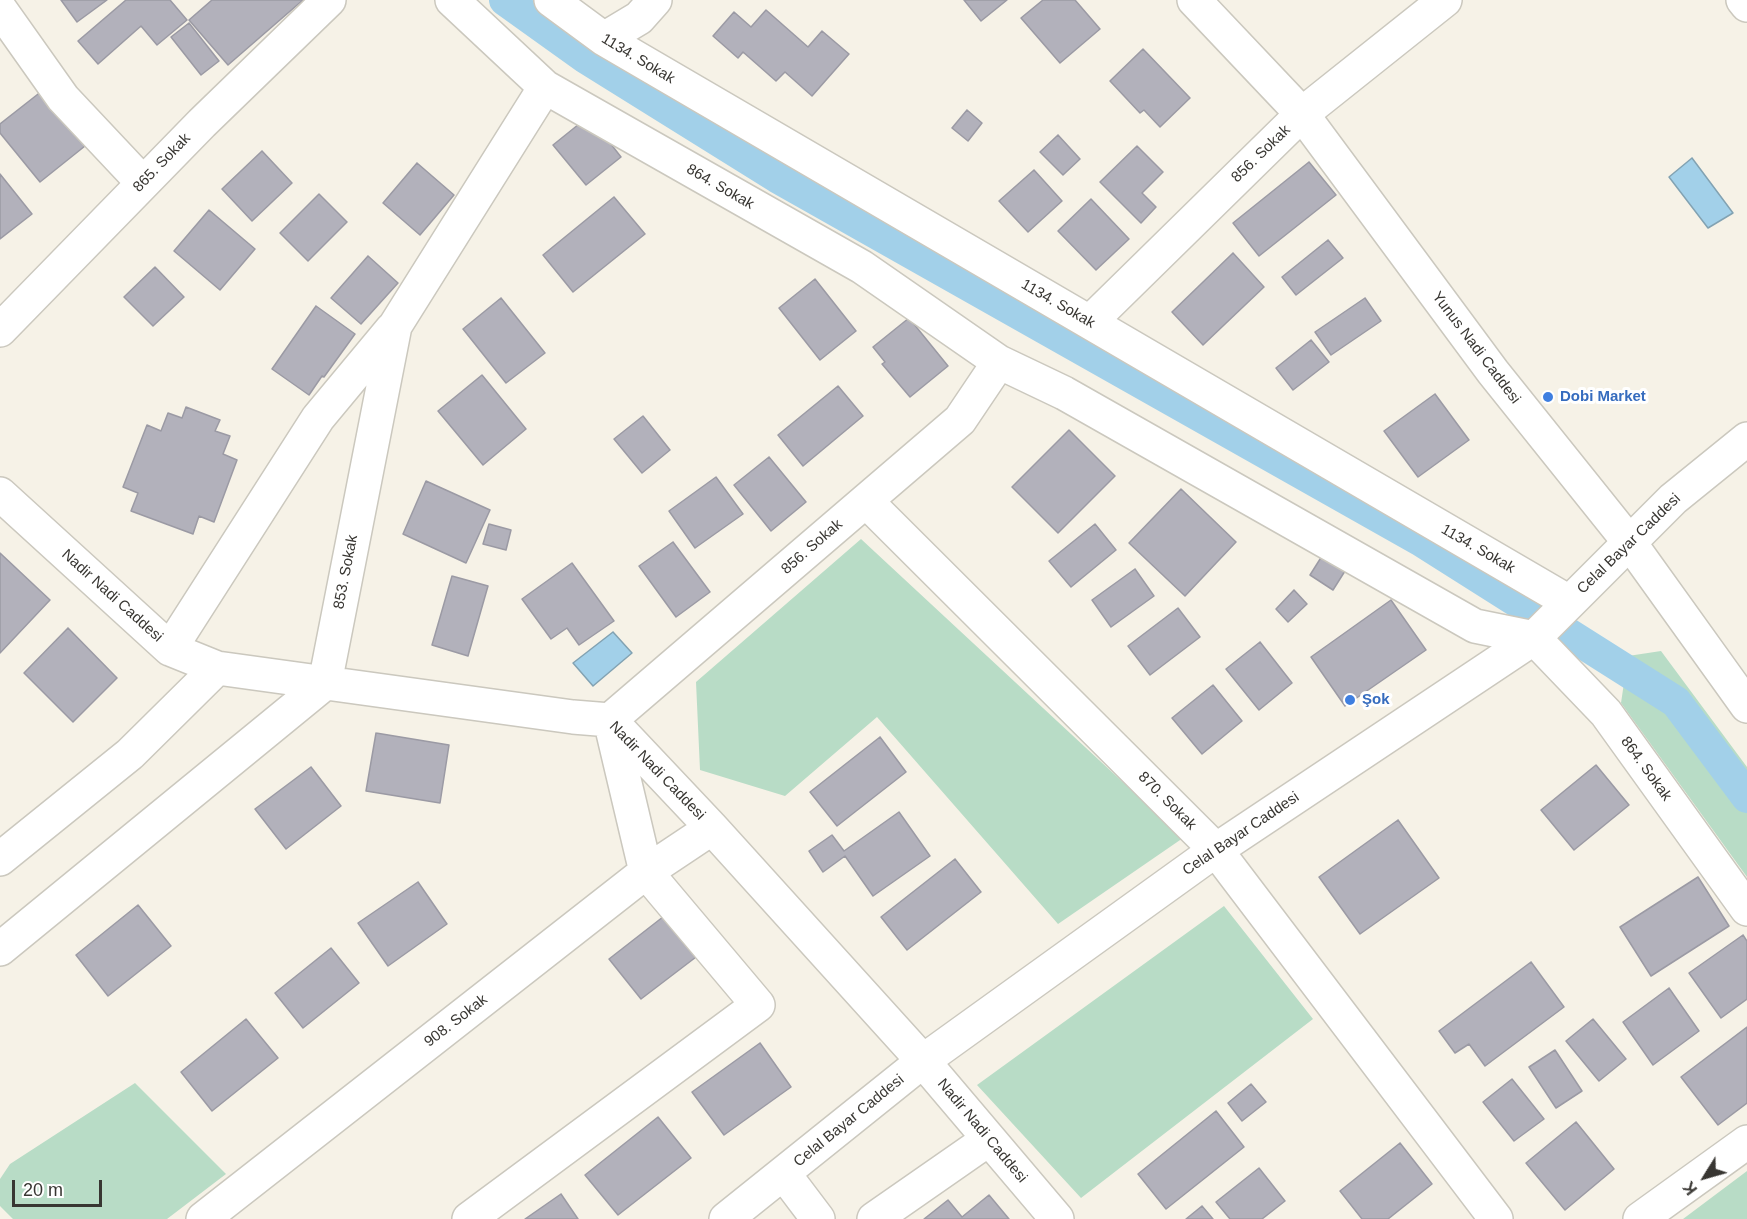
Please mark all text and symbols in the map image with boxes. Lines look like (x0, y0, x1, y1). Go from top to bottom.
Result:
street label: 1134. Sokak (598, 30, 678, 88)
street label: 856. Sokak (1228, 121, 1294, 187)
street label: 865. Sokak (129, 130, 195, 196)
street label: 864. Sokak (683, 160, 757, 214)
street label: 1134. Sokak (1018, 276, 1098, 332)
street label: Yunus Nadi Caddesi (1428, 288, 1524, 408)
place label: Dobi Market (1560, 388, 1646, 406)
marker: Dobi Market (1541, 390, 1555, 404)
street label: Celal Bayar Caddesi (1574, 490, 1684, 598)
street label: 856. Sokak (778, 516, 846, 578)
street label: 1134. Sokak (1438, 521, 1518, 577)
street label: 853. Sokak (330, 533, 362, 611)
street label: Nadir Nadi Caddesi (58, 546, 166, 646)
place label: Şok (1362, 691, 1390, 709)
marker: Şok (1343, 693, 1357, 707)
street label: Nadir Nadi Caddesi (605, 718, 709, 824)
street label: 864. Sokak (1617, 733, 1675, 805)
street label: 870. Sokak (1134, 768, 1200, 834)
street label: Celal Bayar Caddesi (1179, 788, 1303, 880)
street label: 908. Sokak (421, 991, 491, 1051)
street label: Celal Bayar Caddesi (790, 1071, 908, 1171)
street label: Nadir Nadi Caddesi (933, 1075, 1031, 1187)
north arrow (1675, 1147, 1735, 1207)
scale bar (15, 1168, 105, 1206)
text: K (1680, 1178, 1700, 1198)
text: 20 m (23, 1180, 63, 1200)

